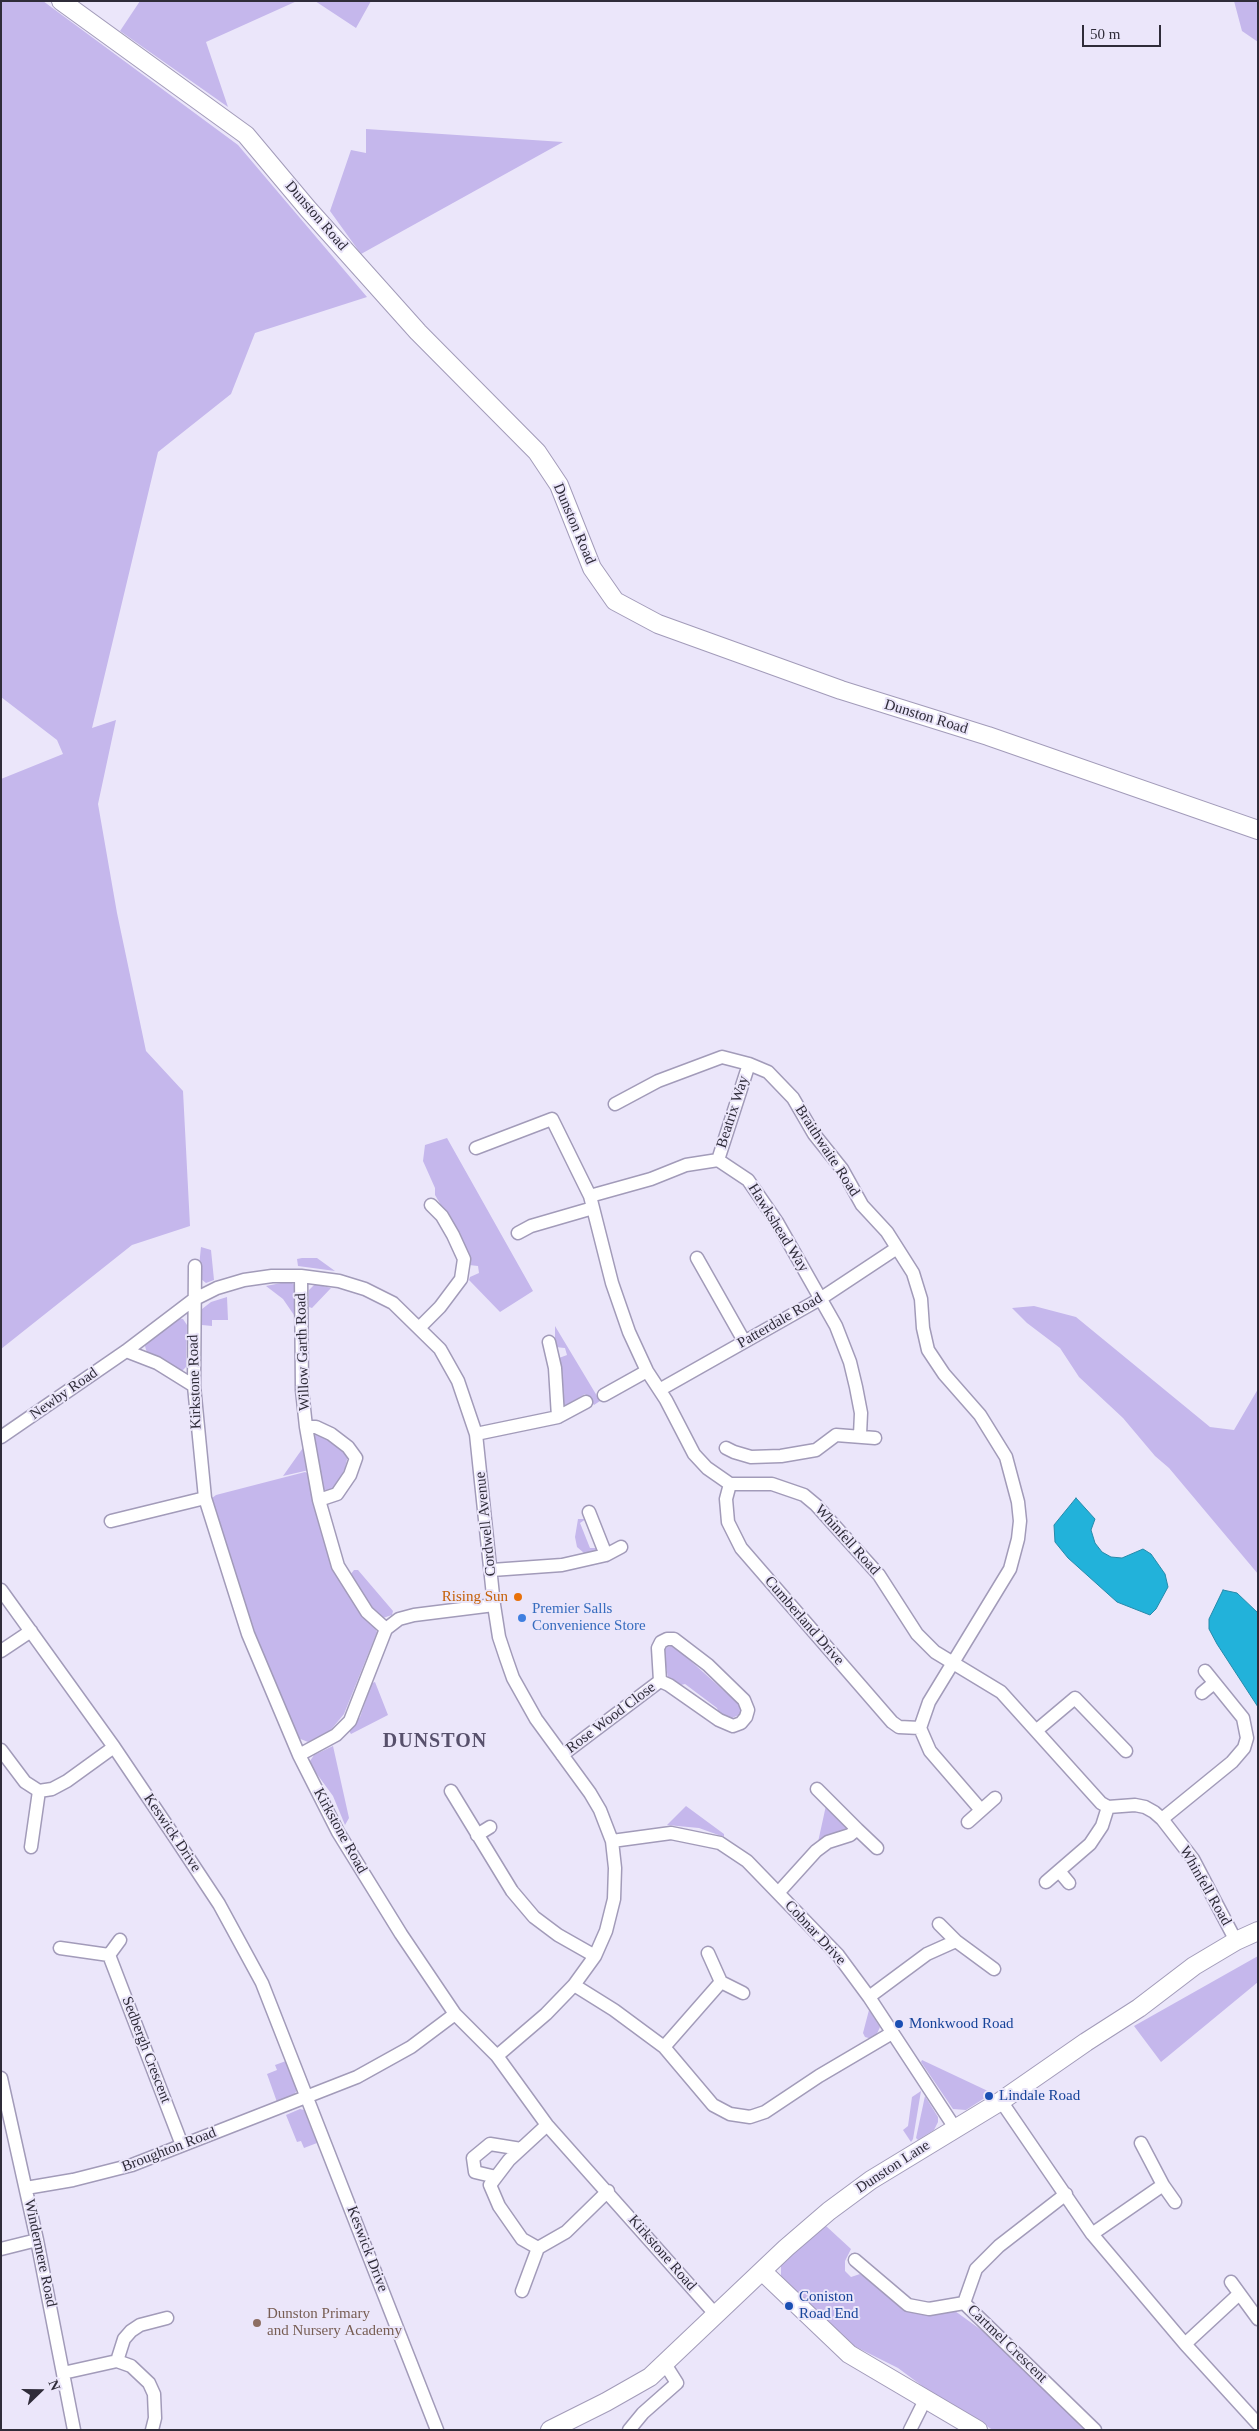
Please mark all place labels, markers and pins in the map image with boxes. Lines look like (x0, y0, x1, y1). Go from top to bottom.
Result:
place label: Rising Sun (442, 1588, 508, 1606)
marker: Rising Sun (512, 1591, 524, 1603)
place label: Premier Salls Convenience Store (532, 1600, 646, 1635)
marker: Premier Salls Convenience Store (516, 1612, 528, 1624)
place label: Monkwood Road (909, 2015, 1014, 2033)
marker: Monkwood Road (893, 2018, 905, 2030)
place label: Lindale Road (999, 2087, 1080, 2105)
marker: Lindale Road (983, 2090, 995, 2102)
place label: Coniston Road End (799, 2288, 859, 2323)
marker: Coniston Road End (783, 2300, 795, 2312)
place label: Dunston Primary and Nursery Academy (267, 2305, 402, 2340)
marker: Dunston Primary and Nursery Academy (251, 2317, 263, 2329)

